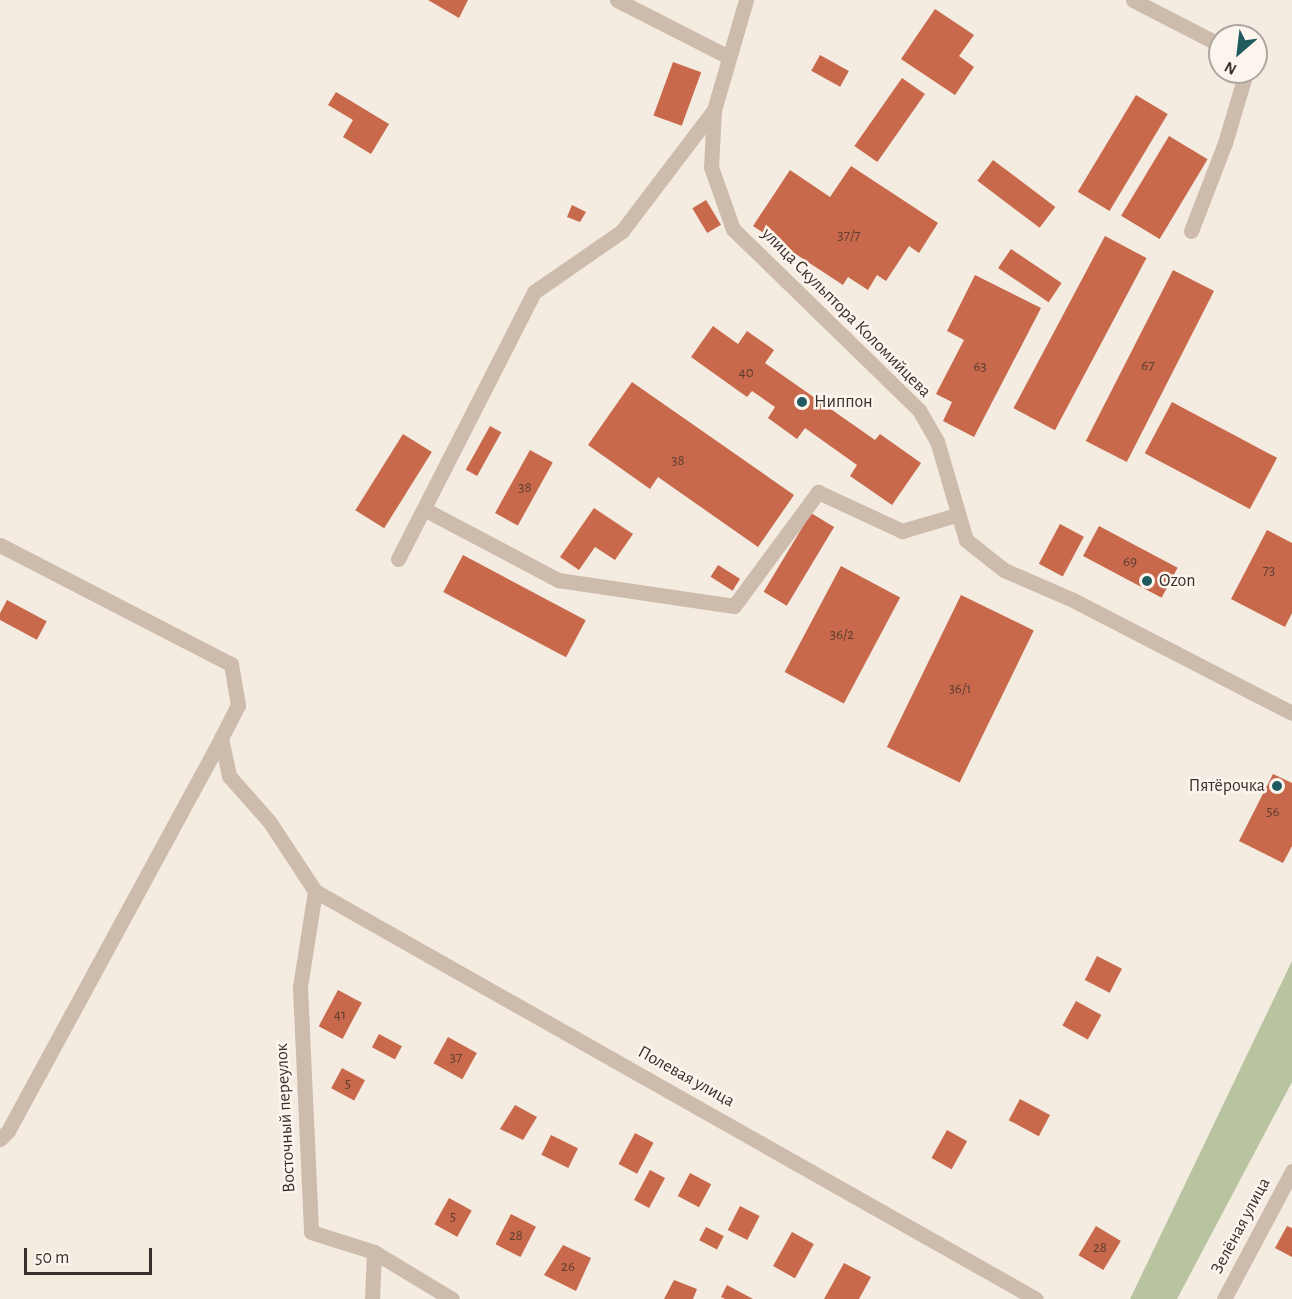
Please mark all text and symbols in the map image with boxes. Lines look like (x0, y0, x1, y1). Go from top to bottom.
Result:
north arrow (1208, 24, 1268, 84)
text: N (1222, 58, 1239, 78)
street label: улица Скульптора Коломийцева (757, 224, 935, 402)
house number: 37/7 (838, 227, 860, 245)
house number: 67 (1141, 357, 1155, 375)
house number: 63 (973, 358, 987, 376)
house number: 40 (738, 364, 754, 382)
place label: Ниппон (814, 391, 873, 413)
marker: Ниппон (795, 395, 809, 409)
house number: 38 (671, 452, 685, 470)
house number: 38 (518, 479, 532, 497)
house number: 69 (1123, 553, 1137, 571)
house number: 73 (1263, 562, 1275, 580)
place label: Ozon (1159, 570, 1196, 592)
marker: Ozon (1140, 574, 1154, 588)
house number: 36/2 (830, 626, 854, 644)
house number: 36/1 (949, 680, 971, 698)
place label: Пятёрочка (1188, 775, 1265, 797)
marker: Пятёрочка (1270, 779, 1284, 793)
house number: 56 (1266, 803, 1280, 821)
house number: 41 (334, 1006, 346, 1024)
street label: Полевая улица (634, 1042, 738, 1112)
street label: Восточный переулок (271, 1043, 301, 1193)
house number: 37 (450, 1049, 462, 1067)
house number: 5 (345, 1075, 351, 1093)
street label: Зелёная улица (1207, 1174, 1275, 1278)
house number: 5 (450, 1208, 456, 1226)
house number: 28 (509, 1227, 523, 1245)
scale bar (27, 1236, 154, 1274)
house number: 28 (1093, 1239, 1107, 1257)
text: 50 m (35, 1249, 69, 1267)
house number: 26 (561, 1258, 575, 1276)

